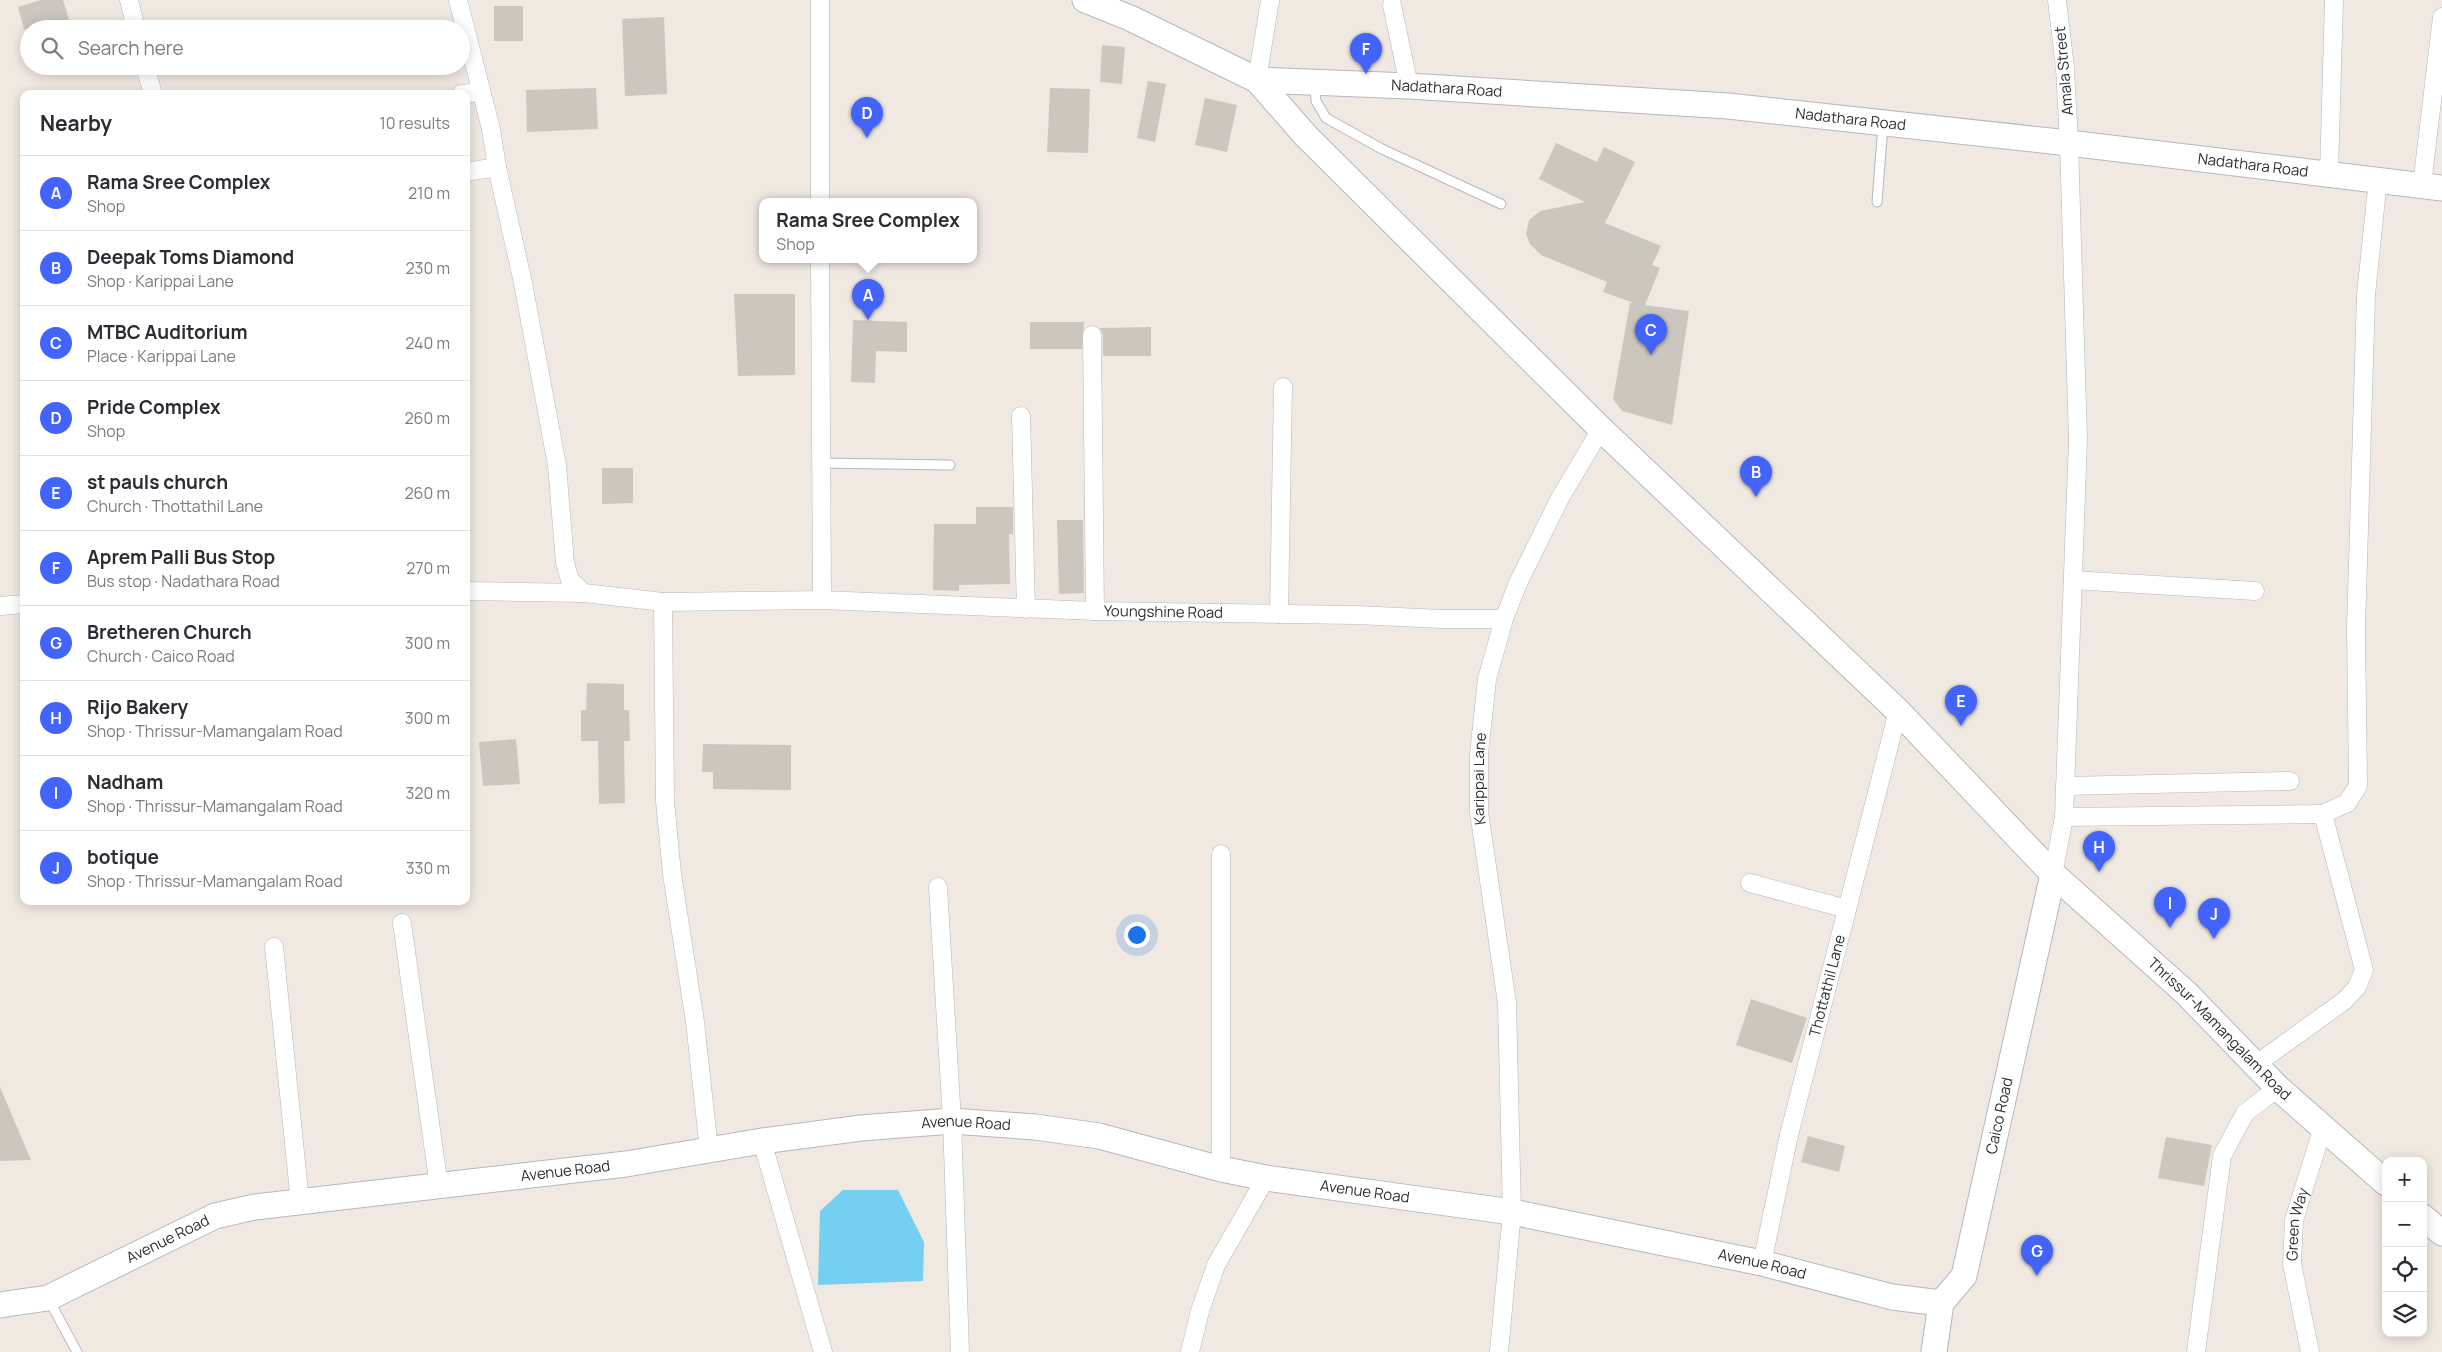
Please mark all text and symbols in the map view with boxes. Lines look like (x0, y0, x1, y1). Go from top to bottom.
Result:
search box (20, 20, 470, 75)
street label: Amala Street (2049, 26, 2078, 117)
pin: F (1350, 33, 1382, 74)
icon: search (38, 34, 66, 62)
text: Search here (78, 35, 184, 61)
street label: Nadathara Road (1391, 74, 1503, 102)
pin: D (851, 97, 883, 138)
street label: Nadathara Road (1794, 102, 1907, 135)
text: Nearby (40, 109, 112, 137)
text: 10 results (379, 112, 450, 134)
street label: Nadathara Road (2197, 148, 2309, 182)
text: Rama Sree Complex (87, 169, 270, 195)
text: A (51, 182, 61, 204)
text: 210 m (408, 182, 450, 204)
text: Shop (87, 195, 125, 217)
popup (759, 198, 977, 263)
text: Rama Sree Complex (776, 207, 960, 233)
text: Shop (776, 233, 815, 255)
text: Deepak Toms Diamond (87, 244, 294, 270)
text: B (51, 257, 61, 279)
text: 230 m (406, 257, 450, 279)
text: Shop · Karippai Lane (87, 270, 234, 292)
pin: A (852, 279, 884, 320)
pin: C (1635, 314, 1667, 355)
text: MTBC Auditorium (87, 319, 248, 345)
text: C (50, 332, 62, 354)
text: 240 m (405, 332, 450, 354)
text: Place · Karippai Lane (87, 345, 236, 367)
text: Pride Complex (87, 394, 220, 420)
text: D (50, 407, 62, 429)
text: 260 m (404, 407, 450, 429)
text: Shop (87, 420, 125, 442)
pin: B (1740, 456, 1772, 497)
text: st pauls church (87, 469, 228, 495)
text: E (51, 482, 61, 504)
text: 260 m (404, 482, 450, 504)
text: Church · Thottathil Lane (87, 495, 263, 517)
text: Aprem Palli Bus Stop (87, 544, 275, 570)
text: F (52, 557, 60, 579)
text: 270 m (406, 557, 450, 579)
text: Bus stop · Nadathara Road (87, 570, 280, 592)
street label: Youngshine Road (1104, 600, 1223, 623)
text: Bretheren Church (87, 619, 252, 645)
text: G (50, 632, 62, 654)
text: 300 m (405, 632, 450, 654)
text: Church · Caico Road (87, 645, 235, 667)
pin: E (1945, 685, 1977, 726)
text: Rijo Bakery (87, 694, 188, 720)
text: H (50, 707, 62, 729)
text: 300 m (405, 707, 450, 729)
text: Shop · Thrissur-Mamangalam Road (87, 720, 343, 742)
street label: Karippai Lane (1468, 731, 1491, 826)
text: Nadham (87, 769, 163, 795)
text: I (54, 782, 58, 804)
text: 320 m (406, 782, 450, 804)
text: Shop · Thrissur-Mamangalam Road (87, 795, 343, 817)
pin: H (2083, 831, 2115, 872)
text: botique (87, 844, 159, 870)
text: J (52, 857, 60, 879)
text: 330 m (406, 857, 450, 879)
text: Shop · Thrissur-Mamangalam Road (87, 870, 343, 892)
pin: I (2154, 887, 2186, 928)
pin: J (2198, 898, 2230, 939)
your location (1124, 922, 1150, 948)
street label: Thottathil Lane (1804, 932, 1850, 1039)
street label: Thrissur-Mamangalam Road (2143, 953, 2296, 1105)
street label: Caico Road (1980, 1075, 2018, 1156)
street label: Avenue Road (920, 1110, 1012, 1135)
street label: Avenue Road (519, 1155, 611, 1186)
map controls (2382, 1157, 2427, 1337)
button: + (2382, 1157, 2427, 1202)
street label: Avenue Road (1319, 1175, 1411, 1208)
street label: Green Way (2281, 1185, 2313, 1261)
button: − (2382, 1202, 2427, 1247)
street label: Avenue Road (123, 1209, 213, 1268)
pin: G (2021, 1235, 2053, 1276)
street label: Avenue Road (1716, 1243, 1809, 1284)
button: locate (2382, 1247, 2427, 1292)
button: layers (2382, 1292, 2427, 1337)

